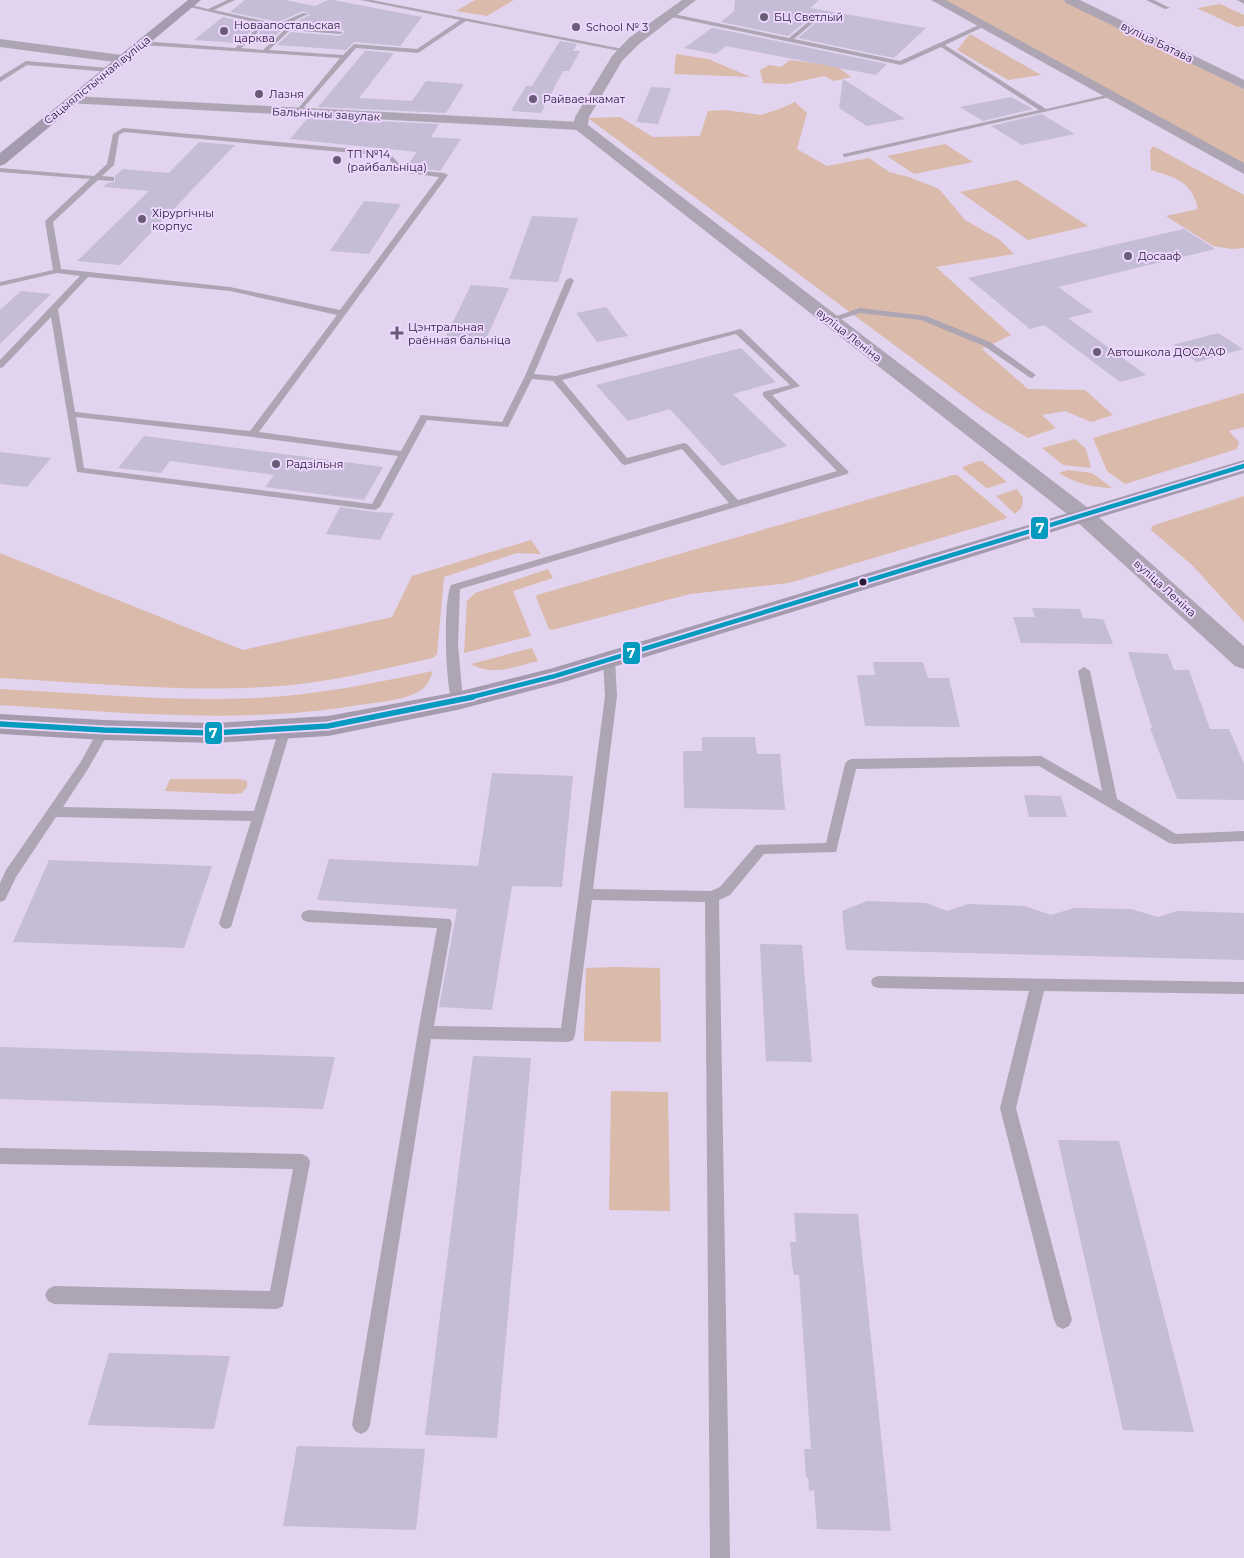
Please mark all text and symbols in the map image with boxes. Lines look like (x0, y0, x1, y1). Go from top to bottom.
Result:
place label: БЦ Светлый (774, 10, 843, 24)
marker: БЦ Светлый (758, 11, 770, 23)
place label: Новаапостальская царква (234, 18, 340, 45)
street label: вуліца Батава (1119, 19, 1195, 65)
place label: School № 3 (586, 20, 648, 34)
marker: School № 3 (570, 21, 582, 33)
marker: Новаапостальская царква (218, 25, 230, 37)
street label: Сацыялістычная вуліца (41, 33, 153, 127)
place label: Лазня (269, 87, 304, 101)
marker: Лазня (253, 88, 265, 100)
place label: Райваенкамат (543, 92, 626, 106)
marker: Райваенкамат (527, 93, 539, 105)
street label: Бальнічны завулак (272, 104, 381, 124)
place label: ТП №14 (райбальніца) (347, 147, 427, 174)
marker: ТП №14 (райбальніца) (331, 154, 343, 166)
place label: Хірургічны корпус (152, 206, 214, 233)
marker: Хірургічны корпус (136, 213, 148, 225)
place label: Досааф (1138, 249, 1182, 263)
marker: Досааф (1122, 250, 1134, 262)
street label: вуліца Леніна (814, 305, 884, 365)
place label: Цэнтральная раённая бальніца (408, 320, 511, 347)
marker: Цэнтральная раённая бальніца (390, 326, 404, 340)
place label: Автошкола ДОСААФ (1107, 345, 1226, 359)
marker: Автошкола ДОСААФ (1091, 346, 1103, 358)
place label: Радзільня (286, 457, 343, 471)
marker: Радзільня (270, 458, 282, 470)
line badge: 7 (1030, 516, 1049, 540)
text: 7 (1036, 519, 1045, 537)
street label: вуліца Леніна (1131, 556, 1199, 620)
unlabelled marker (858, 577, 868, 587)
line badge: 7 (622, 641, 641, 665)
text: 7 (627, 644, 636, 662)
line badge: 7 (204, 721, 223, 745)
text: 7 (209, 724, 218, 742)

